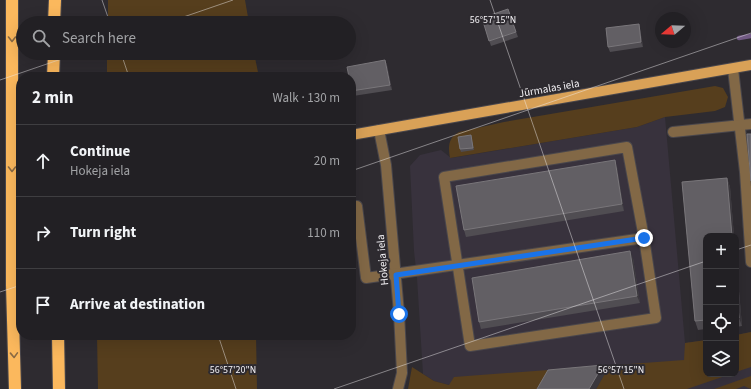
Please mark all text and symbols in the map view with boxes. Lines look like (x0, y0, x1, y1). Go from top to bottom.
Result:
north arrow (655, 12, 691, 48)
text: 56°57'15"N (470, 13, 516, 27)
search box (16, 16, 356, 60)
icon: search (30, 27, 52, 49)
text: Search here (62, 28, 136, 49)
one-way arrow (8, 36, 16, 42)
street label: Jūrmalas iela (518, 76, 581, 101)
text: 2 min (32, 86, 73, 110)
text: Walk · 130 m (272, 89, 340, 107)
text: Continue (70, 141, 130, 162)
icon: ahead (32, 150, 54, 172)
text: 20 m (314, 152, 340, 170)
text: Hokeja iela (70, 162, 130, 180)
one-way arrow (8, 166, 16, 172)
icon: right (32, 222, 54, 244)
text: Turn right (70, 222, 136, 243)
text: 110 m (307, 224, 340, 242)
route end (635, 229, 653, 247)
map controls (703, 233, 739, 377)
button: + (703, 233, 739, 269)
street label: Hokeja iela (373, 234, 392, 286)
button: − (703, 269, 739, 305)
icon: arrive (32, 294, 54, 316)
text: Arrive at destination (70, 294, 205, 315)
route start (390, 305, 408, 323)
button: locate (703, 305, 739, 341)
button: layers (703, 341, 739, 377)
one-way arrow (10, 352, 19, 358)
text: 56°57'20"N (210, 363, 256, 377)
text: 56°57'15"N (598, 363, 644, 377)

